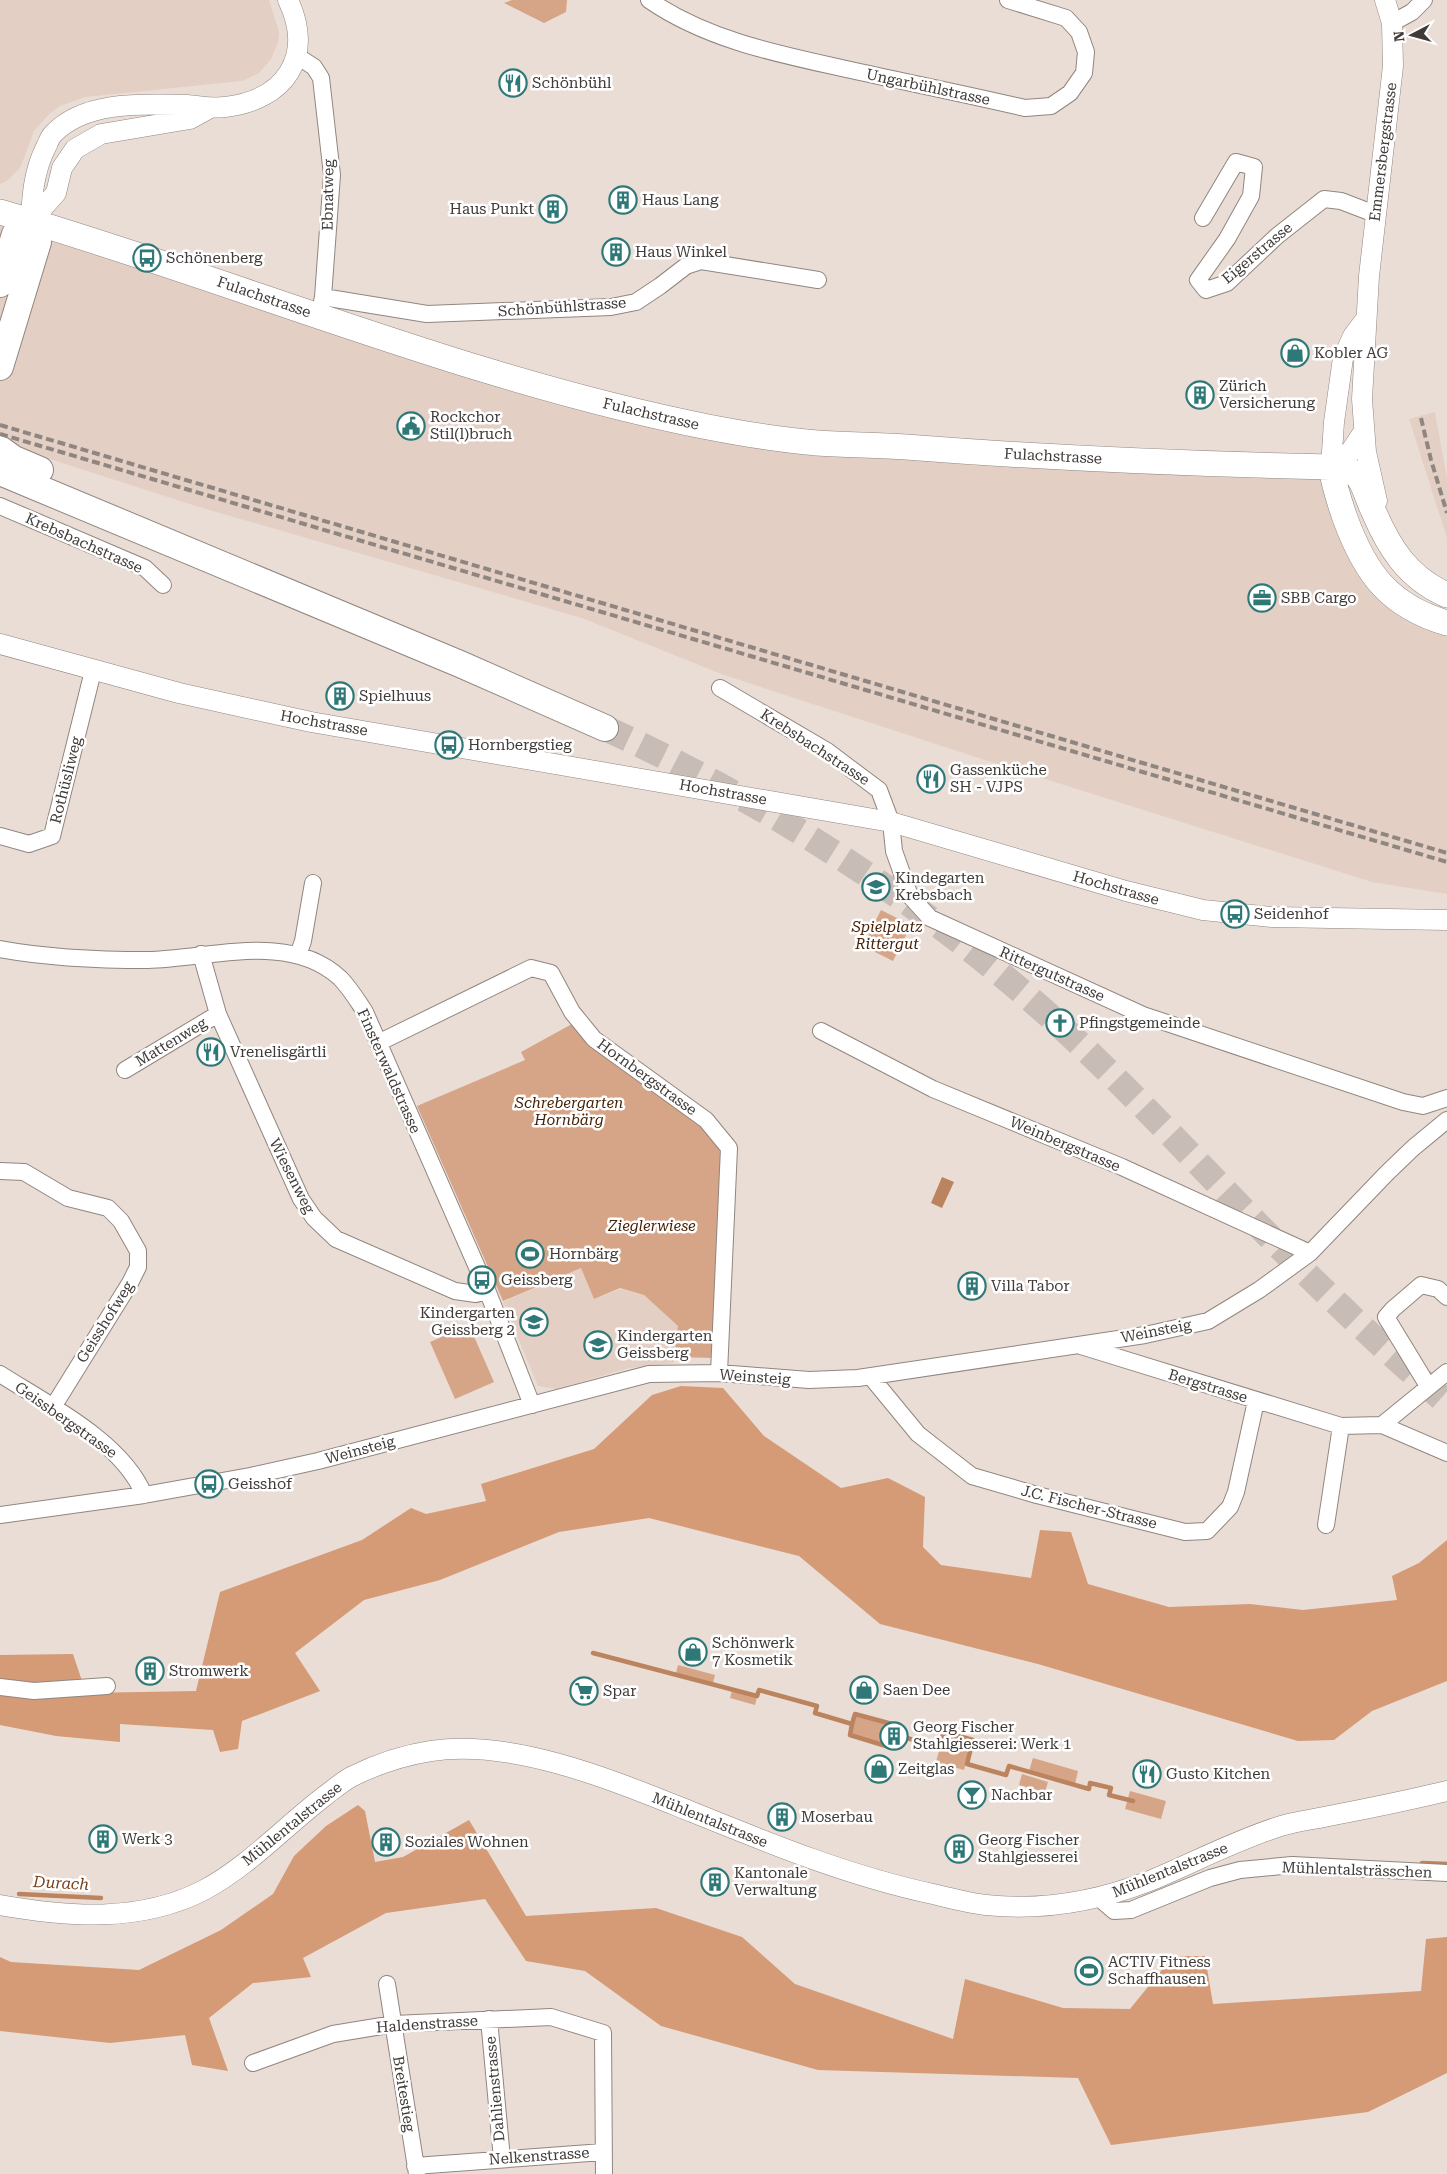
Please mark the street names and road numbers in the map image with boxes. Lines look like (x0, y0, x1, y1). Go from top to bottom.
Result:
street label: Ungarbühlstrasse (864, 65, 992, 109)
street label: Emmersbergstrasse (1366, 81, 1400, 223)
street label: Ebnatweg (318, 159, 338, 231)
street label: Eigerstrasse (1218, 218, 1296, 288)
street label: Fulachstrasse (215, 272, 313, 322)
street label: Schönbühlstrasse (497, 294, 627, 320)
street label: Fulachstrasse (601, 394, 701, 434)
street label: Fulachstrasse (1003, 444, 1103, 468)
street label: Krebsbachstrasse (23, 509, 145, 577)
street label: Krebsbachstrasse (757, 705, 873, 789)
street label: Hochstrasse (279, 706, 369, 740)
street label: Rothüsliweg (46, 734, 86, 825)
street label: Hochstrasse (678, 775, 768, 809)
street label: Hochstrasse (1071, 867, 1161, 909)
street label: Rittergutstrasse (997, 943, 1107, 1005)
street label: Finsterwaldstrasse (353, 1006, 425, 1136)
street label: Mattenweg (132, 1013, 210, 1070)
street label: Hornbergstrasse (594, 1035, 700, 1119)
street label: Weinbergstrasse (1007, 1113, 1123, 1175)
street label: Wiesenweg (265, 1135, 319, 1217)
street label: Geisshofweg (73, 1277, 138, 1366)
street label: Weinsteig (1119, 1315, 1193, 1347)
street label: Bergstrasse (1166, 1365, 1250, 1407)
street label: Weinsteig (719, 1366, 792, 1389)
street label: Geissbergstrasse (11, 1378, 121, 1462)
street label: Weinsteig (323, 1432, 397, 1468)
street label: J.C. Fischer-Strasse (1019, 1481, 1159, 1533)
street label: Mühlentalstrasse (239, 1778, 345, 1870)
street label: Mühlentalstrasse (650, 1789, 770, 1851)
street label: Mühlentalstrasse (1110, 1839, 1230, 1901)
street label: Mühlentalsträsschen (1281, 1858, 1433, 1882)
street label: Haldenstrasse (376, 2011, 478, 2037)
street label: Dahlienstrasse (481, 2036, 509, 2142)
street label: Breitestieg (389, 2055, 419, 2134)
street label: Nelkenstrasse (488, 2144, 590, 2168)

